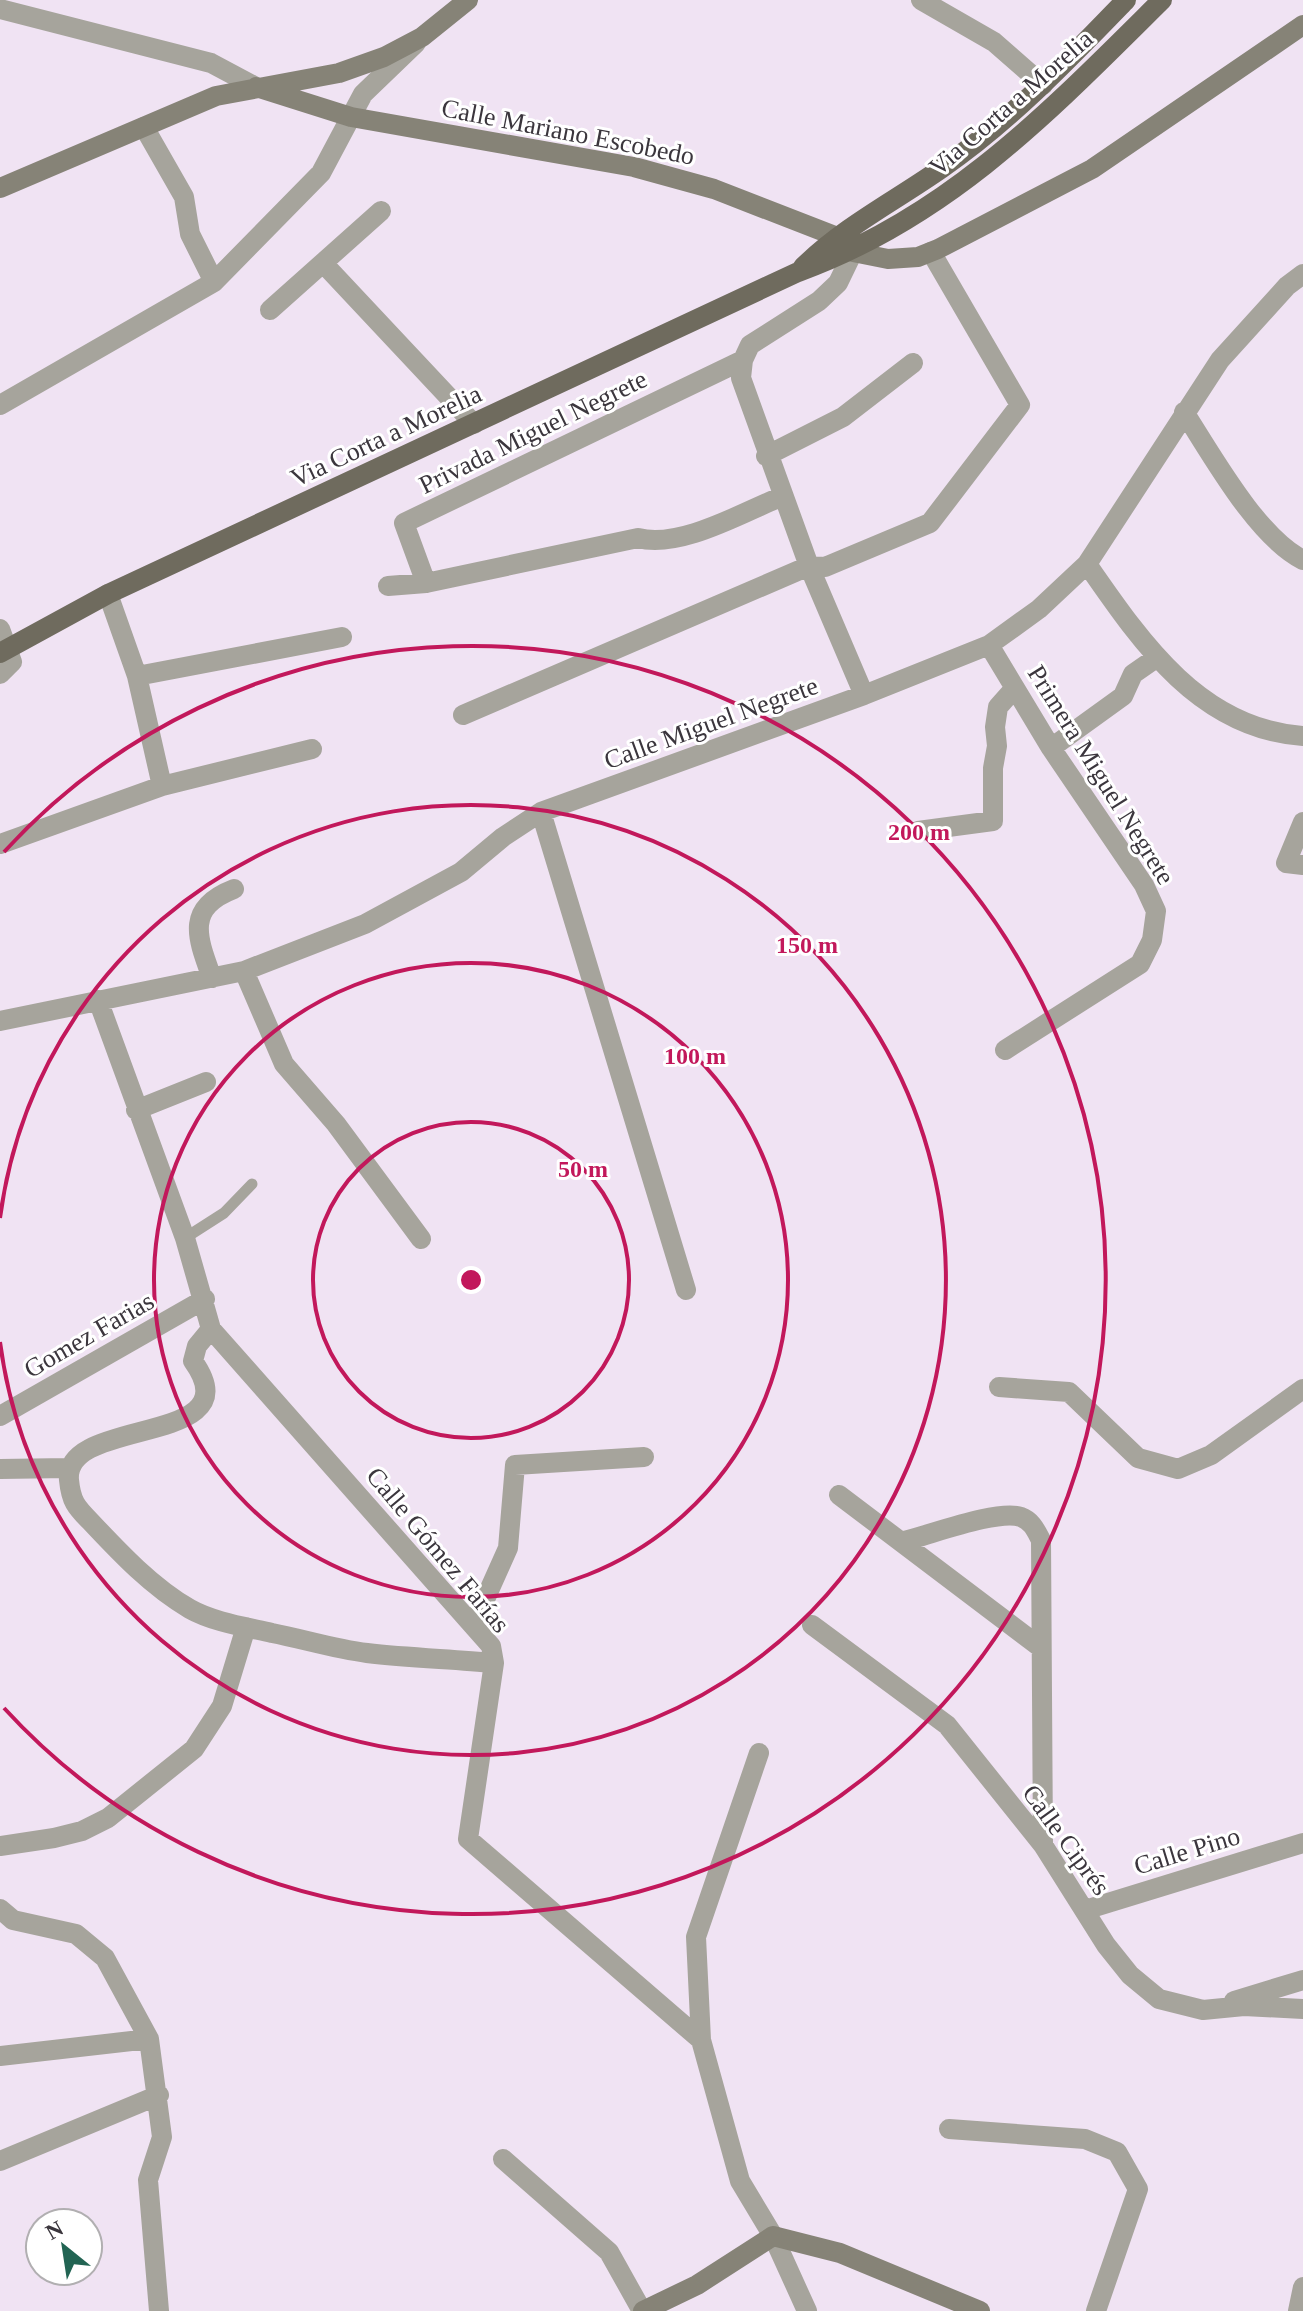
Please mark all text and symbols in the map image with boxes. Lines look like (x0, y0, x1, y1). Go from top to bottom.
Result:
street label: Via Corta a Morelia (923, 24, 1099, 182)
street label: Calle Mariano Escobedo (439, 93, 697, 171)
street label: Privada Miguel Negrete (414, 364, 652, 500)
street label: Via Corta a Morelia (286, 379, 486, 493)
street label: Primera Miguel Negrete (1022, 660, 1180, 890)
street label: Calle Miguel Negrete (600, 671, 822, 775)
text: 200 m (888, 819, 950, 845)
text: 150 m (776, 932, 838, 958)
text: 100 m (664, 1043, 726, 1069)
text: 50 m (558, 1156, 608, 1182)
centre of rings (457, 1266, 485, 1294)
street label: Gomez Farias (19, 1286, 159, 1384)
street label: Calle Gómez Farías (361, 1462, 515, 1638)
street label: Calle Ciprés (1016, 1779, 1116, 1901)
street label: Calle Pino (1131, 1821, 1243, 1881)
north arrow (24, 2207, 104, 2287)
text: N (41, 2215, 67, 2245)

